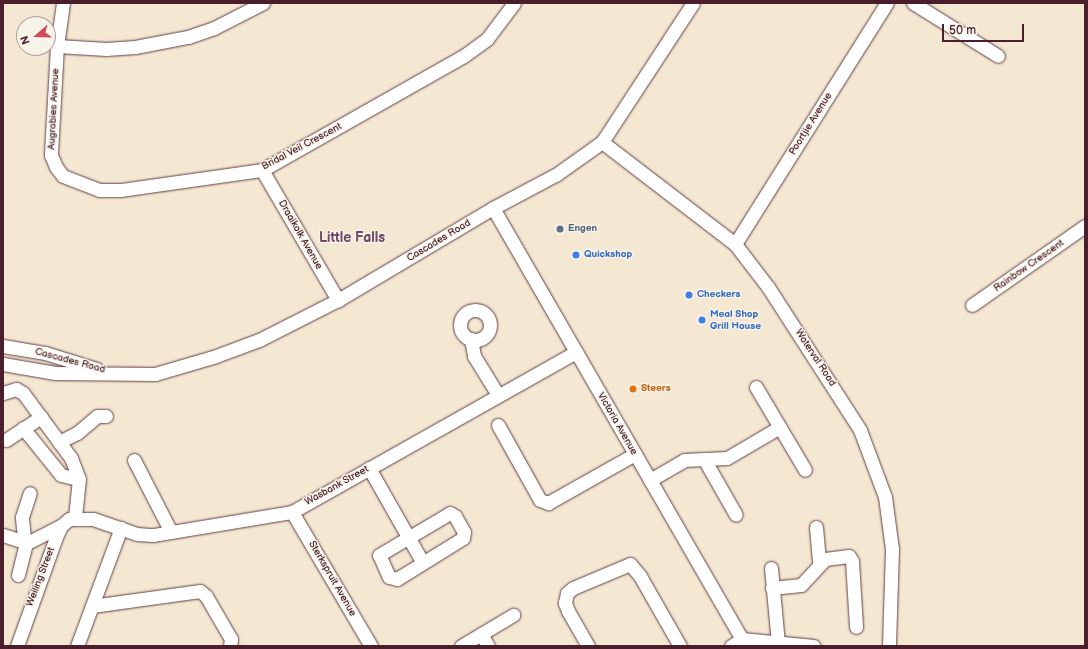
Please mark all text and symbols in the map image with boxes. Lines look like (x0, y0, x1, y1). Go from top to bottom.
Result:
north arrow (16, 16, 56, 56)
scale bar (944, 16, 1026, 42)
text: 50 m (949, 23, 976, 38)
text: N (18, 34, 33, 46)
street label: Augrabies Avenue (46, 68, 62, 150)
street label: Poortjie Avenue (787, 91, 835, 157)
street label: Bridal Veil Crescent (260, 121, 344, 173)
street label: Draaikolk Avenue (275, 198, 325, 272)
street label: Cascades Road (405, 217, 473, 265)
place label: Engen (568, 223, 597, 235)
marker: Engen (555, 224, 565, 234)
district label: Little Falls (319, 230, 385, 246)
street label: Rainbow Crescent (992, 237, 1066, 295)
place label: Quickshop (584, 249, 632, 261)
marker: Quickshop (571, 250, 581, 260)
place label: Checkers (697, 289, 740, 301)
marker: Checkers (684, 290, 694, 300)
place label: Meal Shop Grill House (710, 308, 761, 332)
marker: Meal Shop Grill House (697, 315, 707, 325)
street label: Waterval Road (792, 327, 838, 389)
street label: Cascades Road (34, 346, 106, 376)
place label: Steers (641, 383, 671, 395)
marker: Steers (628, 384, 638, 394)
street label: Victoria Avenue (594, 391, 640, 457)
street label: Wasbank Street (303, 464, 371, 508)
street label: Sterkspruit Avenue (306, 539, 358, 619)
street label: Weiling Street (24, 545, 58, 609)

